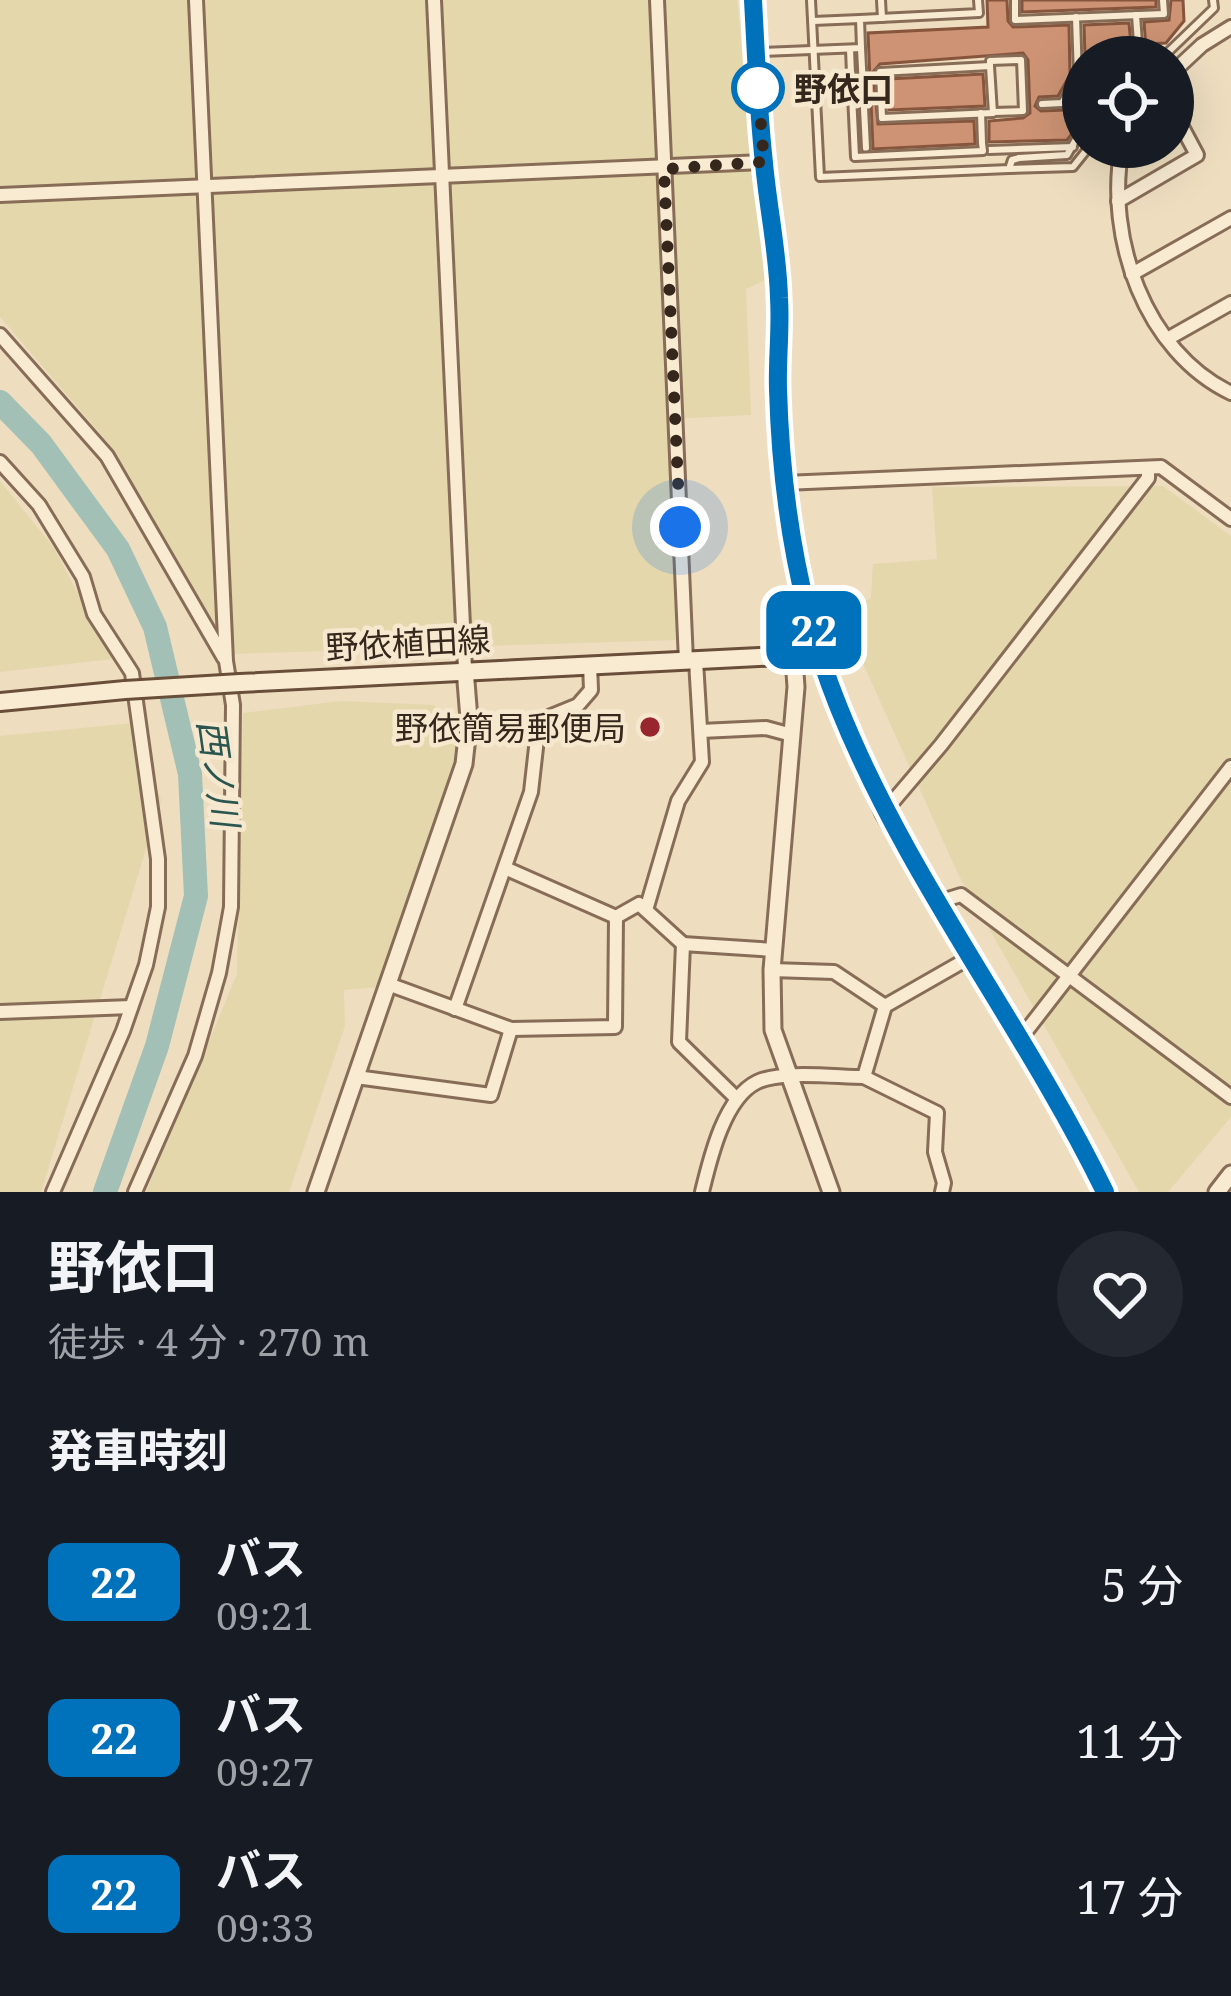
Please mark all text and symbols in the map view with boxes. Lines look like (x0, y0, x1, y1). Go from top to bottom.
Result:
map controls (1062, 36, 1194, 168)
button: locate (1062, 36, 1194, 168)
marker: 野依口 (733, 63, 783, 113)
place label: 野依口 (794, 66, 893, 111)
your location (650, 497, 710, 557)
line badge: 22 (760, 591, 868, 669)
text: 22 (790, 601, 838, 658)
street label: 野依植田線 (324, 616, 492, 670)
place label: 野依簡易郵便局 (395, 705, 626, 750)
marker: 野依簡易郵便局 (637, 714, 663, 740)
water label: 西ノ川 (187, 716, 251, 834)
text: 野依口 (48, 1227, 219, 1305)
button: heart (1057, 1231, 1183, 1357)
text: 徒歩 · 4 分 · 270 m (48, 1314, 369, 1367)
text: 発車時刻 (48, 1419, 228, 1480)
text: バス (216, 1527, 306, 1588)
text: 22 (90, 1553, 138, 1610)
text: 5 分 (1101, 1554, 1183, 1615)
text: 09:21 (216, 1588, 314, 1641)
text: バス (216, 1683, 306, 1744)
text: 22 (90, 1709, 138, 1766)
text: 11 分 (1076, 1710, 1183, 1771)
text: 09:27 (216, 1744, 314, 1797)
text: バス (216, 1839, 306, 1900)
text: 22 (90, 1865, 138, 1922)
text: 17 分 (1076, 1866, 1183, 1927)
text: 09:33 (216, 1900, 314, 1953)

